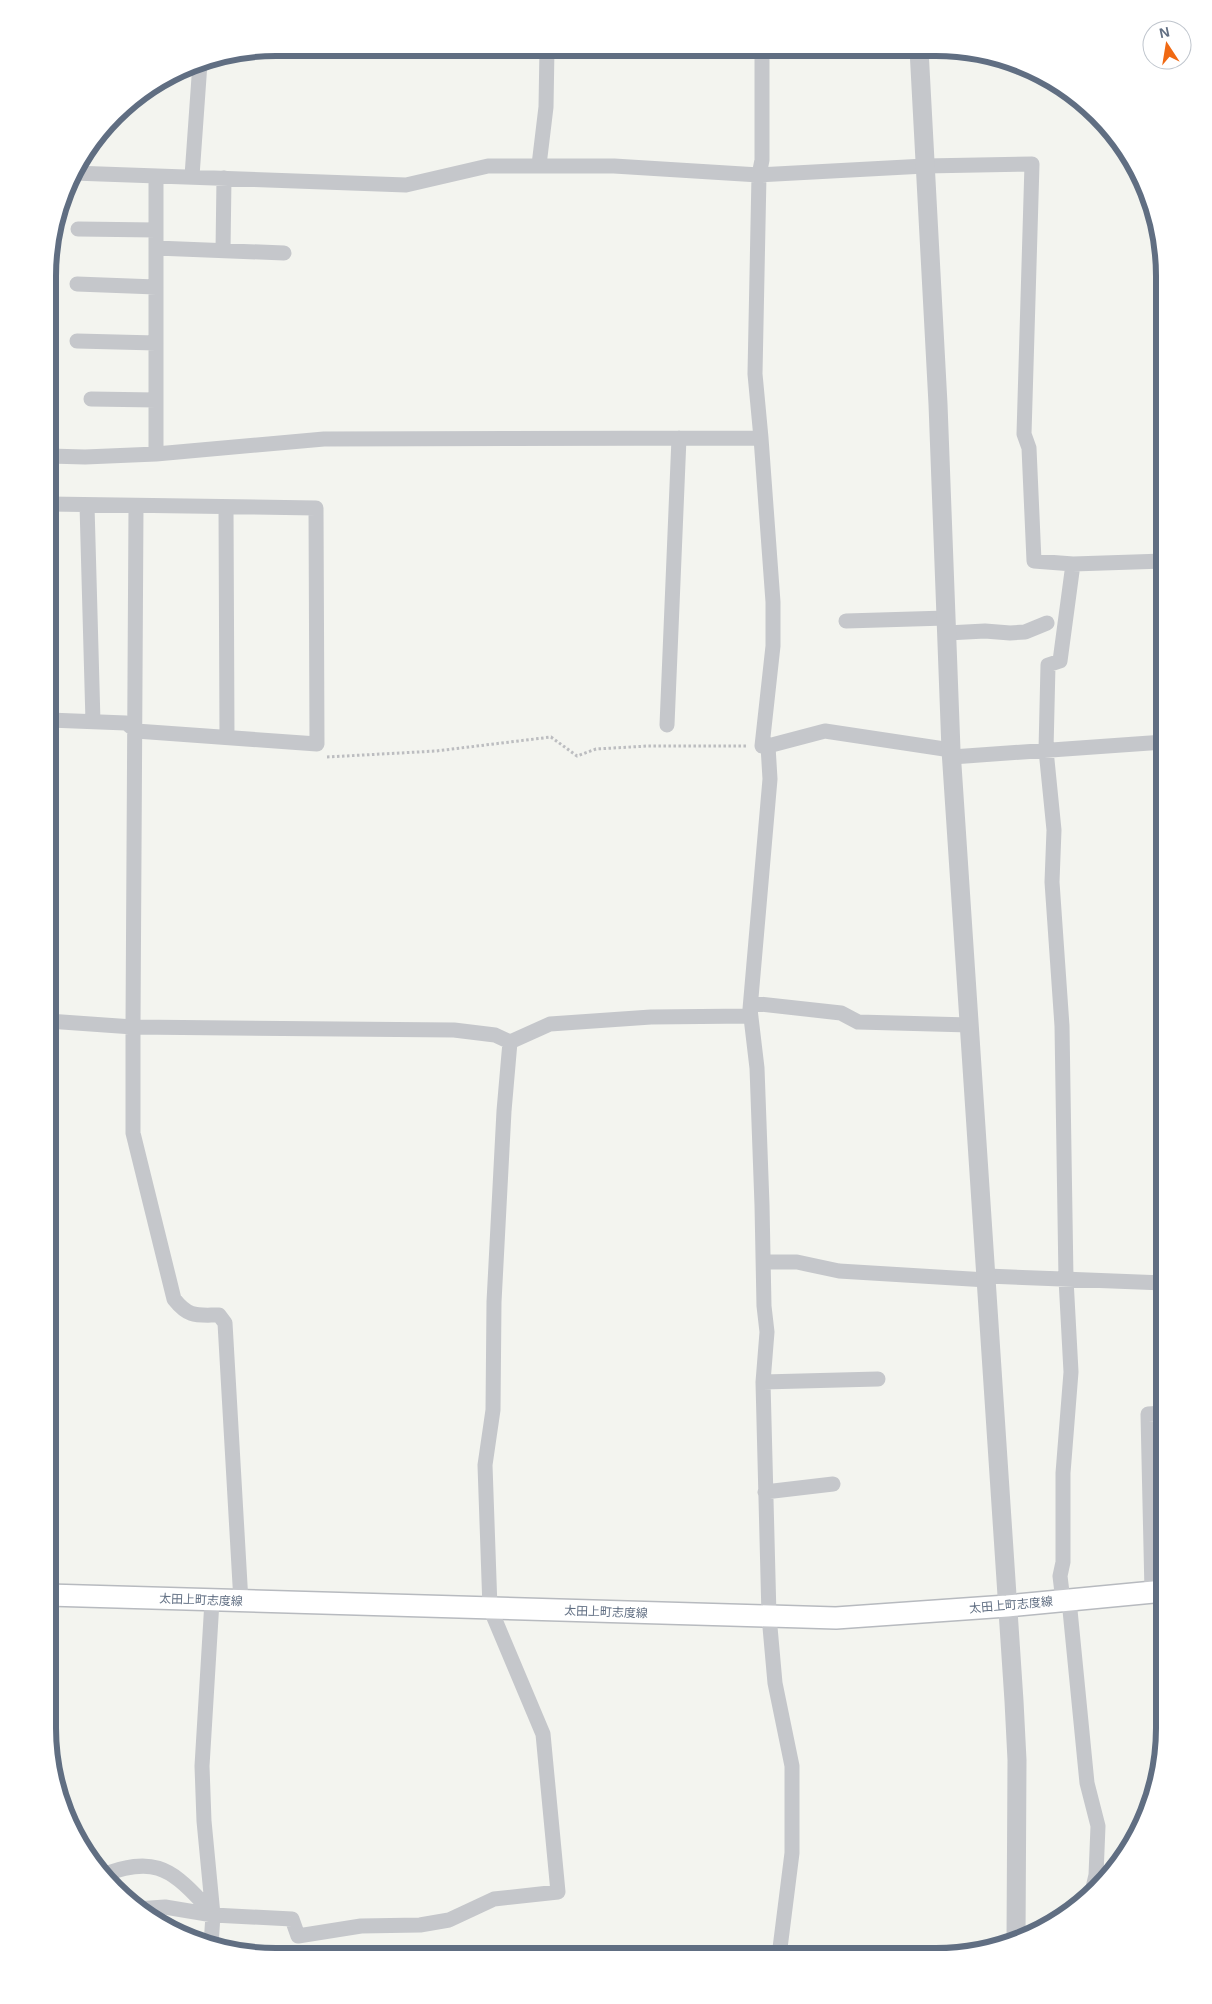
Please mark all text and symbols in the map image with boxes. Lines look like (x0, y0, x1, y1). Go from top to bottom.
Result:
north arrow (1142, 20, 1192, 70)
text: N (1158, 23, 1171, 41)
street label: 太田上町志度線 (159, 1592, 243, 1608)
street label: 太田上町志度線 (969, 1594, 1053, 1616)
street label: 太田上町志度線 (564, 1604, 648, 1620)

